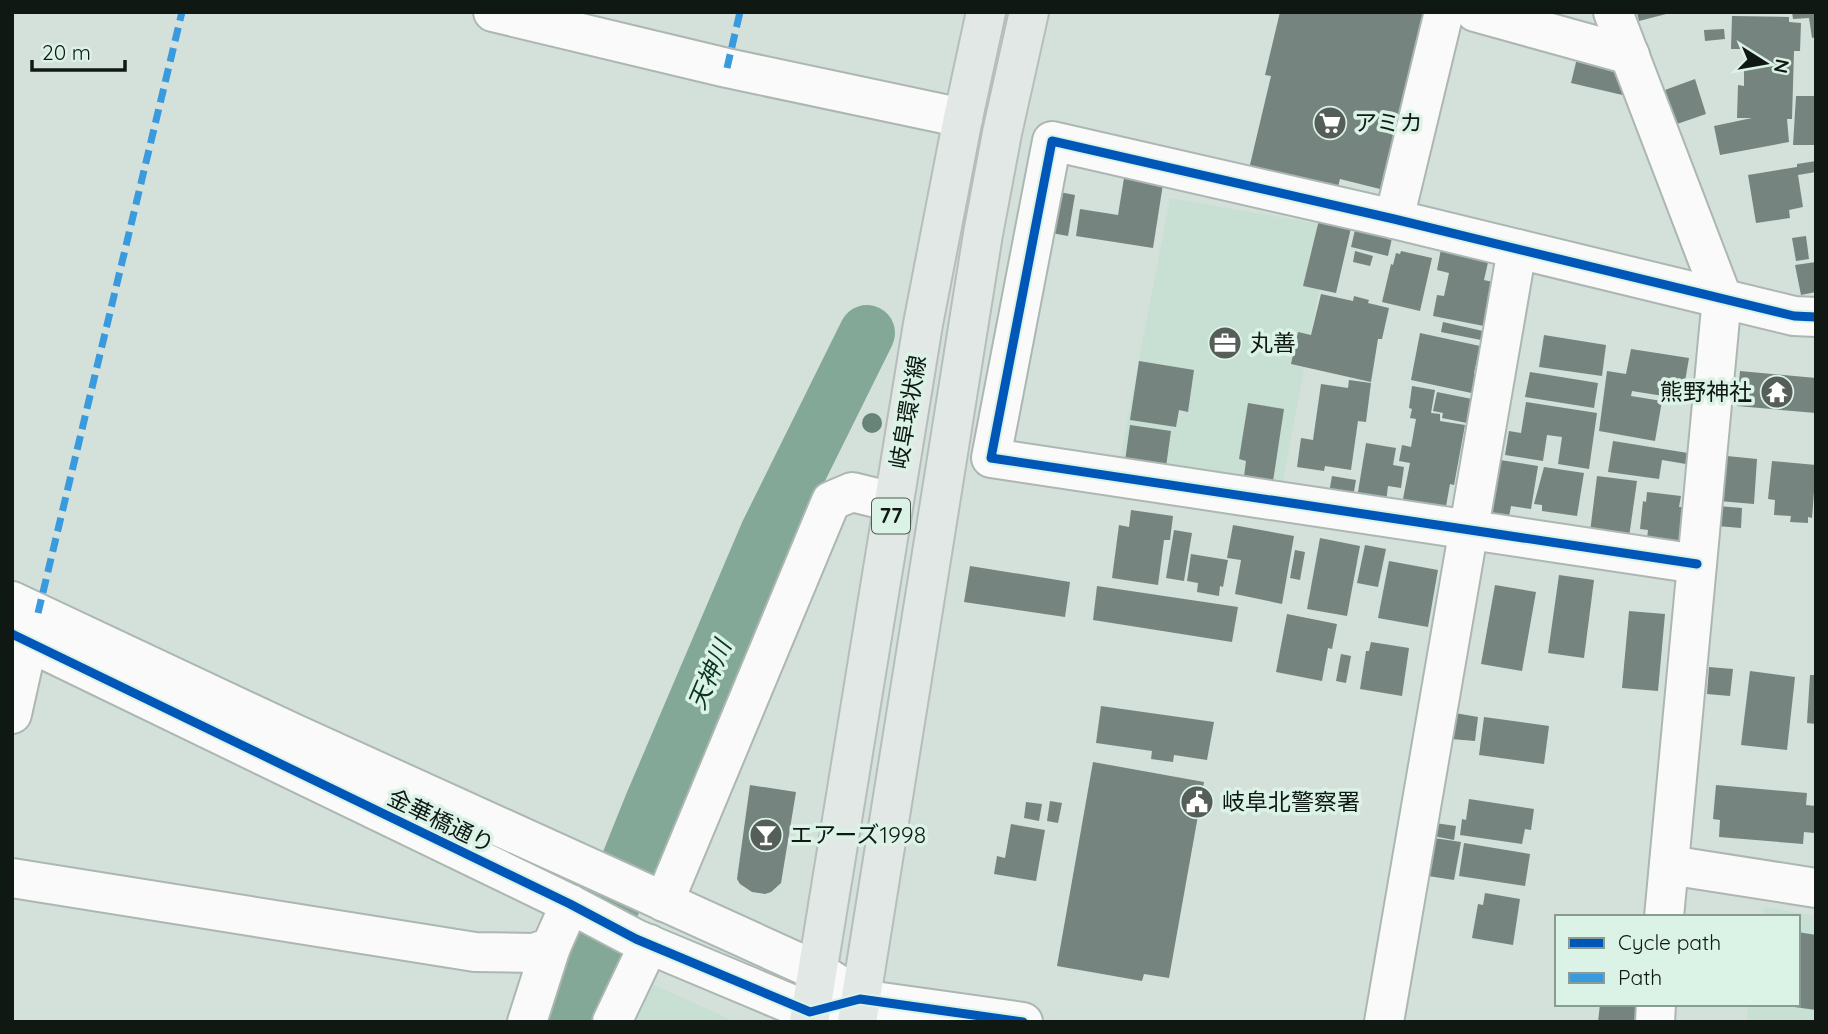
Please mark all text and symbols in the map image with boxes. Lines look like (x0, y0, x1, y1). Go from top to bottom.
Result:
scale bar (32, 28, 124, 72)
north arrow (1730, 28, 1800, 98)
text: 20 m (42, 39, 91, 65)
text: N (1769, 57, 1795, 75)
supermarket icon: アミカ (1311, 104, 1349, 142)
place label: アミカ (1354, 108, 1423, 137)
office icon: 丸善 (1206, 324, 1244, 362)
place label: 丸善 (1250, 328, 1296, 357)
street label: 岐阜環状線 (883, 353, 932, 471)
temple icon: 熊野神社 (1758, 373, 1796, 411)
place label: 熊野神社 (1660, 377, 1752, 406)
road number: 77 (872, 498, 910, 534)
water label: 天神川 (681, 633, 738, 714)
street label: 金華橋通り (383, 782, 499, 859)
public building icon: 岐阜北警察署 (1178, 783, 1216, 821)
place label: 岐阜北警察署 (1222, 787, 1360, 816)
bar icon: エアーズ1998 (747, 816, 785, 854)
place label: エアーズ1998 (790, 820, 926, 849)
legend (1555, 915, 1800, 1006)
text: Cycle path (1618, 929, 1721, 955)
text: Path (1618, 964, 1662, 990)

